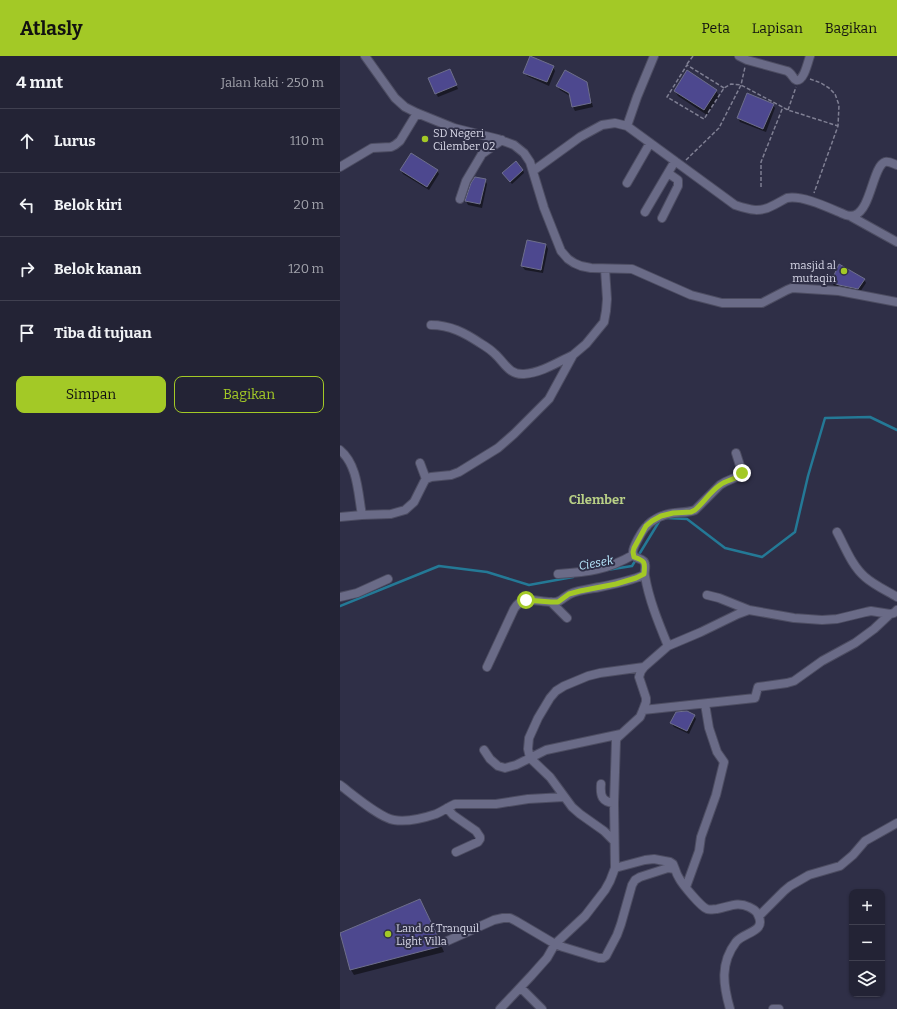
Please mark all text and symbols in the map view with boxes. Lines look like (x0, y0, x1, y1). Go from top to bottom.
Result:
text: Atlasly (20, 17, 82, 40)
text: Peta (701, 20, 730, 37)
text: Lapisan (752, 20, 803, 37)
text: Bagikan (825, 20, 877, 37)
text: 4 mnt (16, 72, 63, 93)
text: Jalan kaki · 250 m (221, 75, 324, 90)
place label: SD Negeri Cilember 02 (433, 127, 495, 153)
icon: ahead (16, 130, 38, 152)
text: Lurus (54, 132, 96, 150)
text: 110 m (290, 133, 324, 148)
marker: SD Negeri Cilember 02 (420, 134, 430, 144)
icon: left (16, 194, 38, 216)
text: Belok kiri (54, 196, 122, 214)
text: 20 m (294, 197, 324, 212)
icon: right (16, 258, 38, 280)
place label: masjid al mutaqin (790, 259, 836, 285)
text: Belok kanan (54, 260, 142, 278)
text: 120 m (288, 261, 324, 276)
marker: masjid al mutaqin (839, 266, 849, 276)
icon: arrive (16, 322, 38, 344)
text: Tiba di tujuan (54, 324, 152, 342)
button: Simpan (16, 376, 166, 413)
button: Bagikan (174, 376, 324, 413)
route end (733, 464, 751, 482)
district label: Cilember (569, 492, 625, 507)
water label: Ciesek (578, 553, 615, 573)
route start (517, 591, 535, 609)
map controls (849, 889, 885, 997)
button: + (849, 889, 885, 925)
place label: Land of Tranquil Light Villa (396, 922, 479, 948)
button: − (849, 925, 885, 961)
marker: Land of Tranquil Light Villa (383, 929, 393, 939)
button: layers (849, 961, 885, 997)

